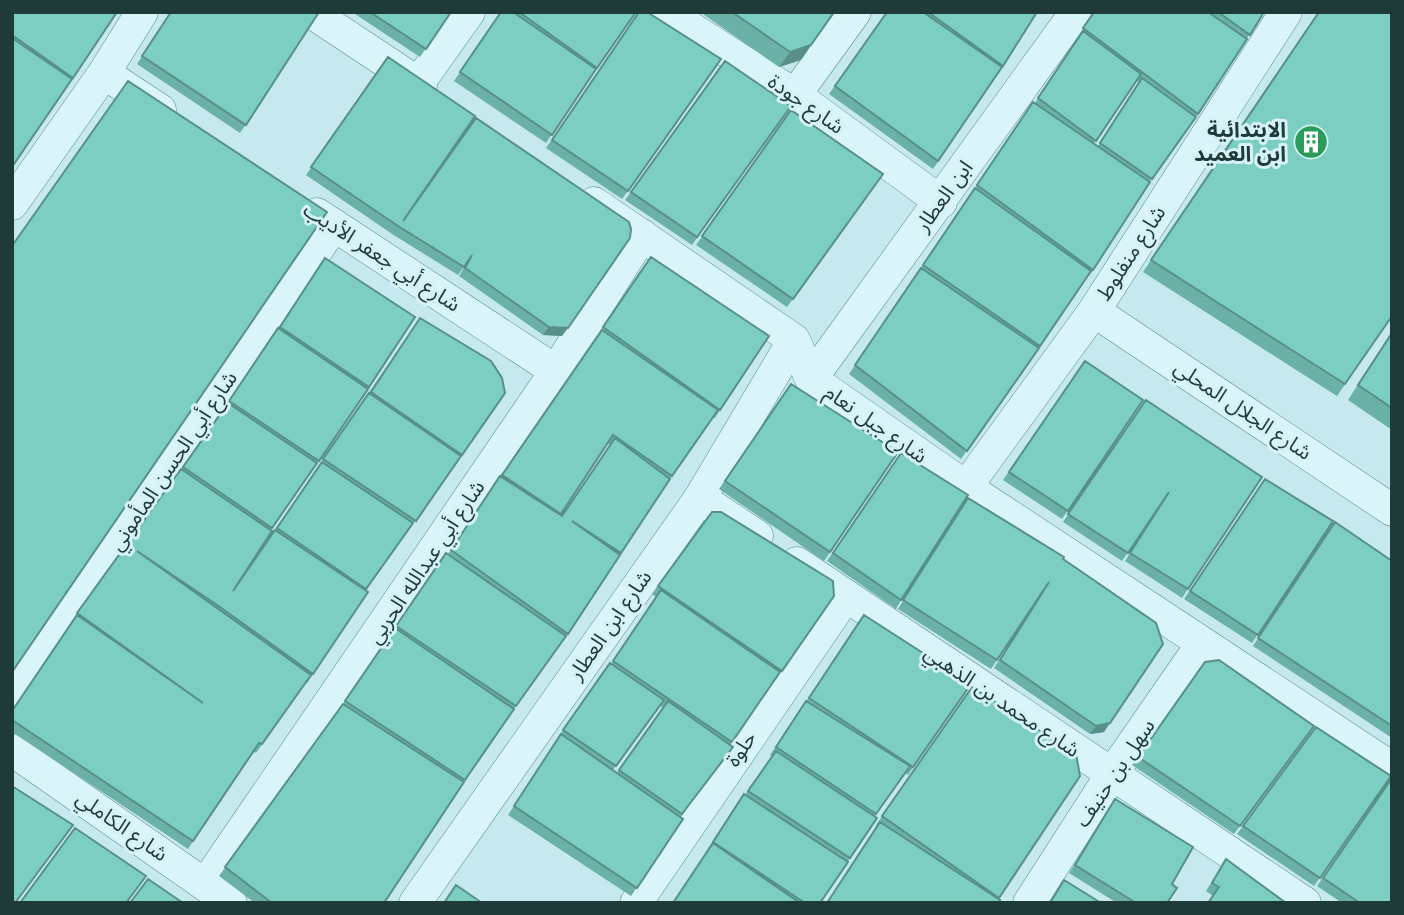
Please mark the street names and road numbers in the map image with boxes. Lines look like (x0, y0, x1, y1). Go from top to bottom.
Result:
street label: شارع جودة (762, 68, 850, 141)
street label: ابن العطار (908, 155, 979, 237)
street label: شارع أبي جعفر الأديب (297, 196, 466, 320)
street label: شارع منفلوط (1090, 200, 1173, 306)
street label: شارع الجلال المحلي (1168, 353, 1317, 468)
street label: شارع أبي الحسن المأموني (102, 366, 245, 557)
street label: شارع جبل نعام (818, 378, 933, 471)
street label: شارع أبي عبدالله الحربي (361, 475, 493, 650)
street label: شارع ابن العطار (561, 565, 659, 687)
street label: شارع محمد بن الذهبي (917, 638, 1085, 765)
street label: سهل بن حنيف (1068, 713, 1161, 832)
street label: حلوة (719, 726, 762, 772)
street label: شارع الكاملي (69, 784, 174, 870)

